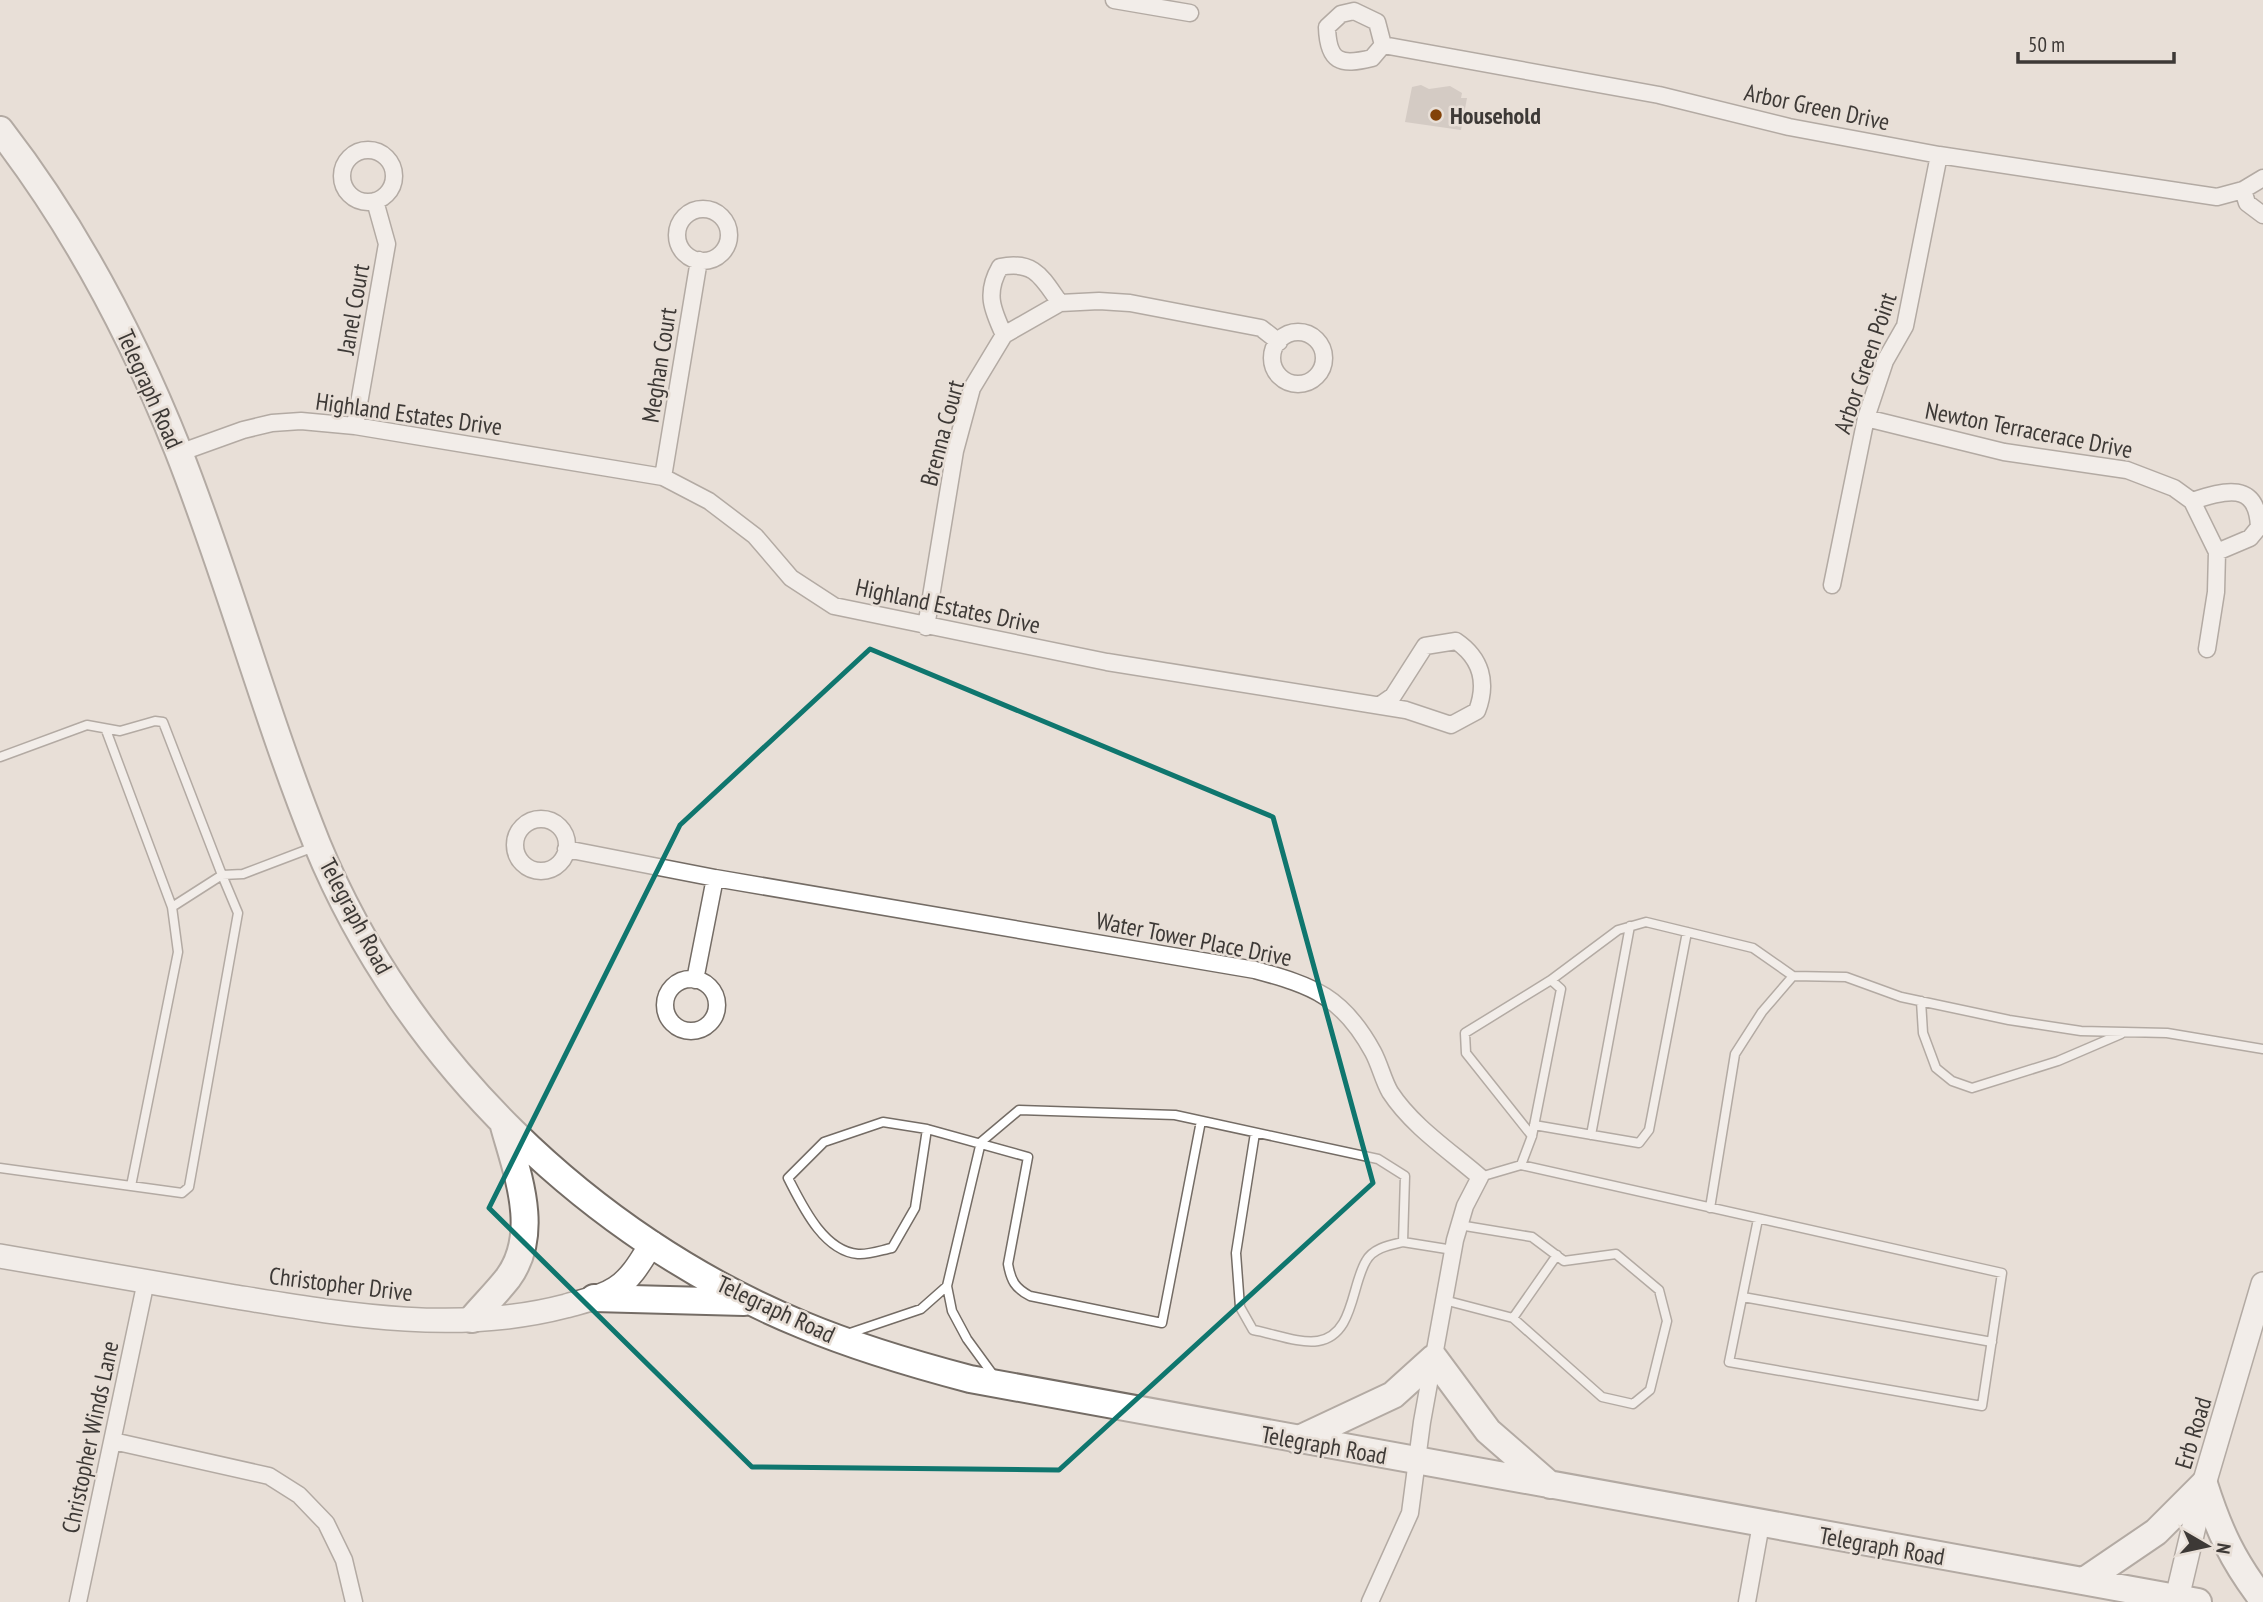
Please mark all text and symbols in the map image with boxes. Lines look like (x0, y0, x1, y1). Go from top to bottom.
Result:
scale bar (2018, 21, 2174, 65)
text: 50 m (2028, 31, 2065, 58)
street label: Arbor Green Drive (1742, 76, 1892, 138)
place label: Household (1450, 100, 1541, 131)
marker: Household (1428, 107, 1444, 123)
street label: Janel Court (330, 261, 376, 358)
street label: Arbor Green Point (1826, 288, 1904, 437)
street label: Meghan Court (635, 305, 683, 425)
street label: Telegraph Road (110, 325, 190, 453)
street label: Brenna Court (913, 376, 971, 489)
street label: Highland Estates Drive (314, 386, 504, 442)
street label: Newton Terracerace Drive (1923, 395, 2135, 465)
street label: Highland Estates Drive (853, 571, 1043, 641)
street label: Telegraph Road (312, 853, 400, 979)
street label: Water Tower Place Drive (1093, 905, 1295, 973)
street label: Christopher Drive (267, 1260, 415, 1308)
street label: Telegraph Road (712, 1268, 840, 1350)
street label: Christopher Winds Lane (55, 1338, 125, 1536)
street label: Erb Road (2167, 1393, 2219, 1473)
street label: Telegraph Road (1259, 1419, 1389, 1471)
north arrow (2172, 1511, 2242, 1581)
street label: Telegraph Road (1817, 1520, 1947, 1572)
text: N (2211, 1542, 2236, 1556)

